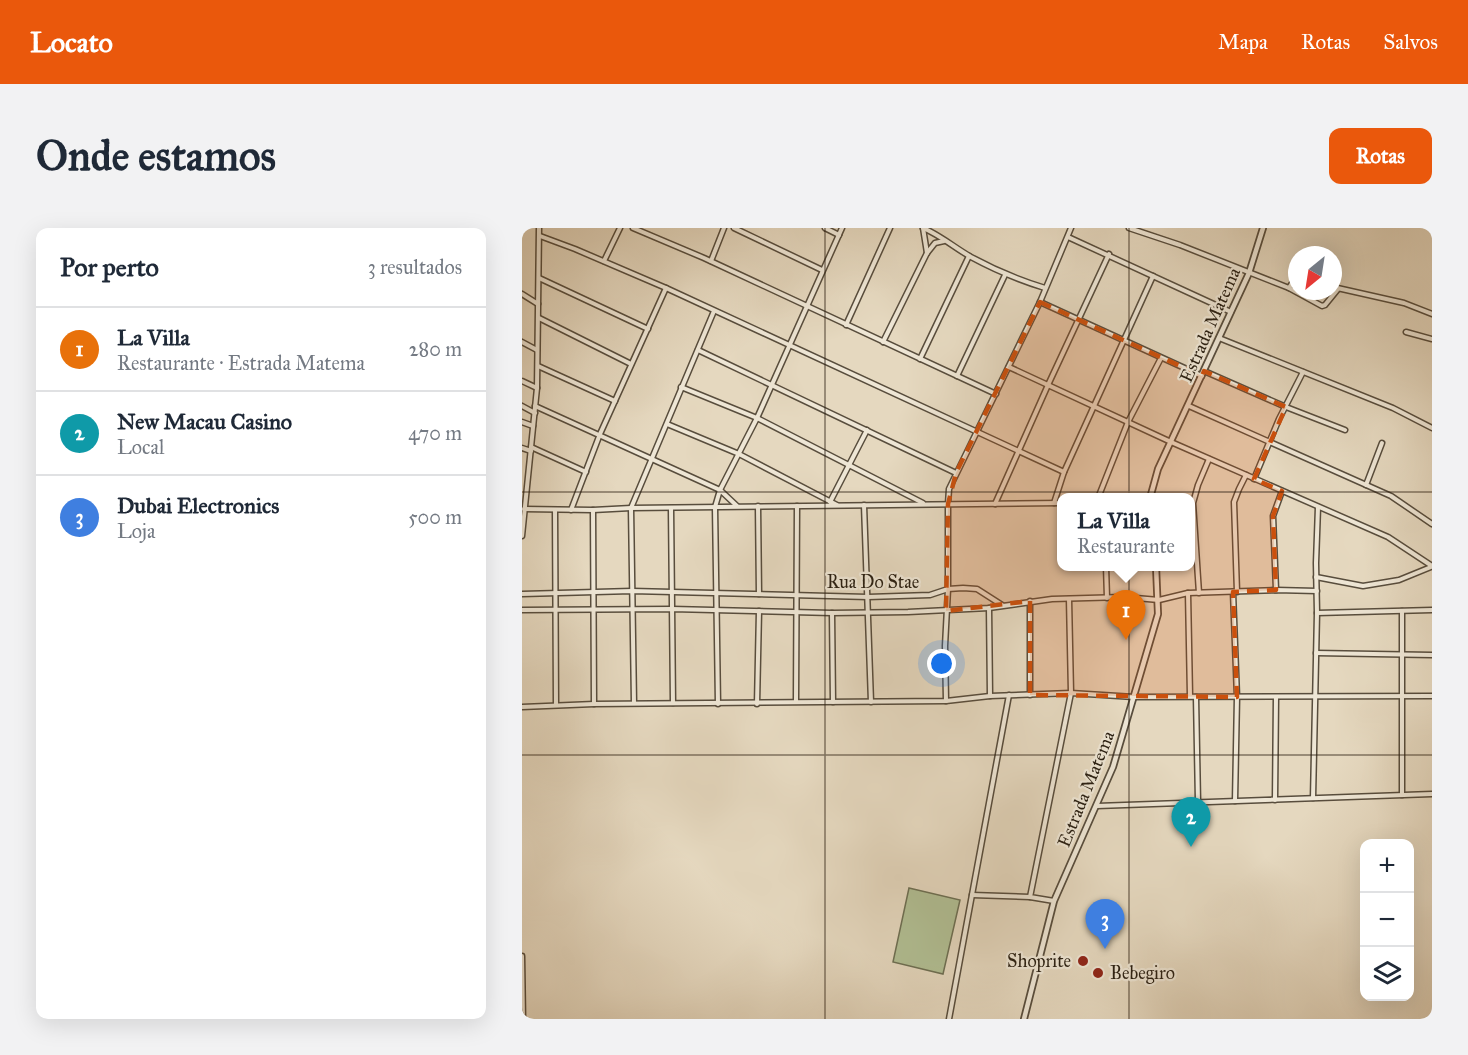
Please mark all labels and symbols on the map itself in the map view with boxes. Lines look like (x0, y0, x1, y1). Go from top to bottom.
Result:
north arrow (1288, 246, 1342, 300)
street label: Estrada Matema (1175, 264, 1245, 386)
street label: Rua Do Stae (827, 571, 919, 593)
pin: 1 (1106, 590, 1146, 640)
your location (927, 649, 956, 678)
street label: Estrada Matema (1053, 727, 1119, 850)
pin: 2 (1172, 798, 1210, 847)
pin: 3 (1086, 900, 1124, 949)
place label: Shoprite (1007, 950, 1071, 972)
marker: Shoprite (1076, 954, 1090, 968)
place label: Bebegiro (1110, 962, 1175, 985)
marker: Bebegiro (1091, 966, 1105, 980)

